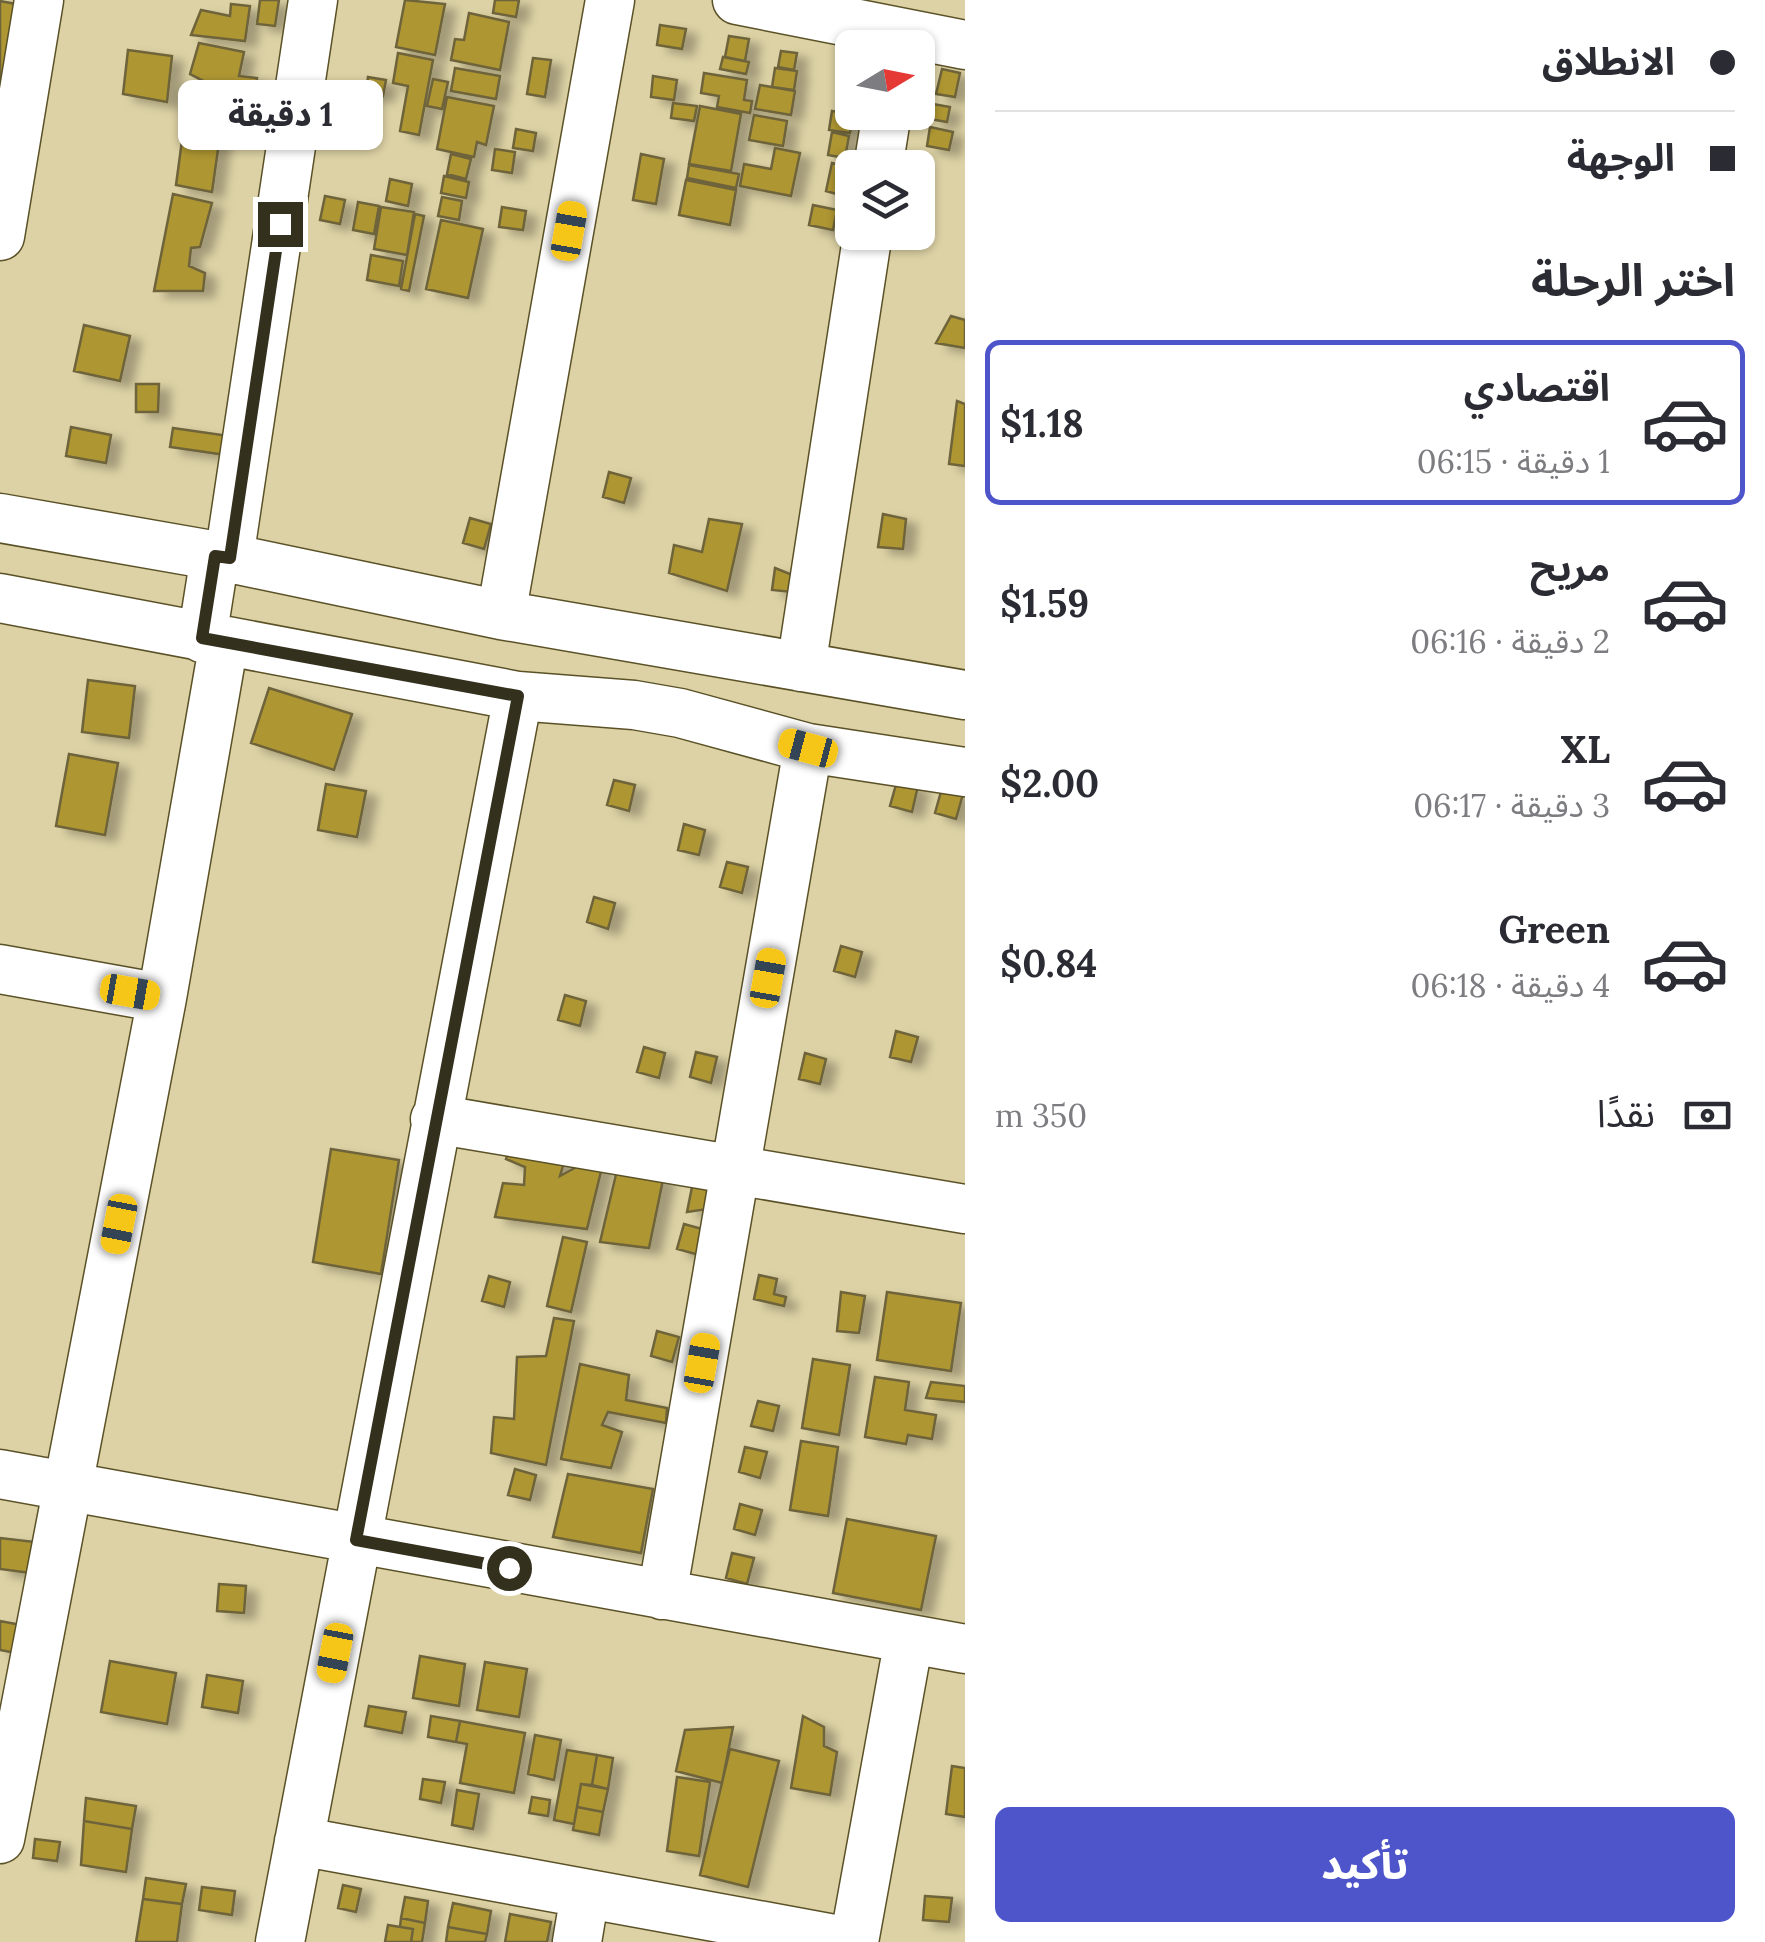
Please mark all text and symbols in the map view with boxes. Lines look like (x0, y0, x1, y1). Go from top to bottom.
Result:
north arrow (835, 30, 935, 130)
map controls (835, 30, 935, 250)
text: الانطلاق (1542, 37, 1675, 85)
callout: 1 دقيقة (178, 79, 382, 149)
text: 1 دقيقة (228, 94, 333, 135)
text: الوجهة (1567, 133, 1675, 181)
button: layers (835, 150, 935, 250)
car (549, 199, 589, 263)
route end (258, 202, 303, 247)
text: اختر الرحلة (1531, 251, 1735, 308)
text: اقتصادي (1464, 363, 1610, 411)
icon: car (1640, 378, 1730, 468)
text: $1.18 (1000, 399, 1084, 447)
text: 1 دقيقة · 06:15 (1417, 441, 1610, 482)
text: مريح (1530, 543, 1610, 591)
icon: car (1640, 558, 1730, 648)
text: $1.59 (1000, 579, 1089, 627)
text: 2 دقيقة · 06:16 (1410, 621, 1610, 662)
text: XL (1560, 725, 1610, 773)
car (775, 726, 841, 770)
icon: car (1640, 738, 1730, 828)
text: $2.00 (1000, 759, 1099, 807)
text: 3 دقيقة · 06:17 (1413, 785, 1610, 826)
text: Green (1499, 905, 1610, 953)
icon: car (1640, 918, 1730, 1008)
text: $0.84 (1000, 939, 1097, 987)
car (748, 946, 788, 1010)
text: 4 دقيقة · 06:18 (1410, 965, 1610, 1006)
car (98, 972, 162, 1012)
icon: cash (1680, 1088, 1735, 1143)
text: نقدًا (1597, 1089, 1655, 1137)
text: 350 m (995, 1095, 1087, 1136)
car (99, 1192, 139, 1256)
car (682, 1331, 722, 1395)
route start (487, 1546, 532, 1591)
car (315, 1621, 355, 1685)
button: تأكيد (995, 1807, 1735, 1922)

